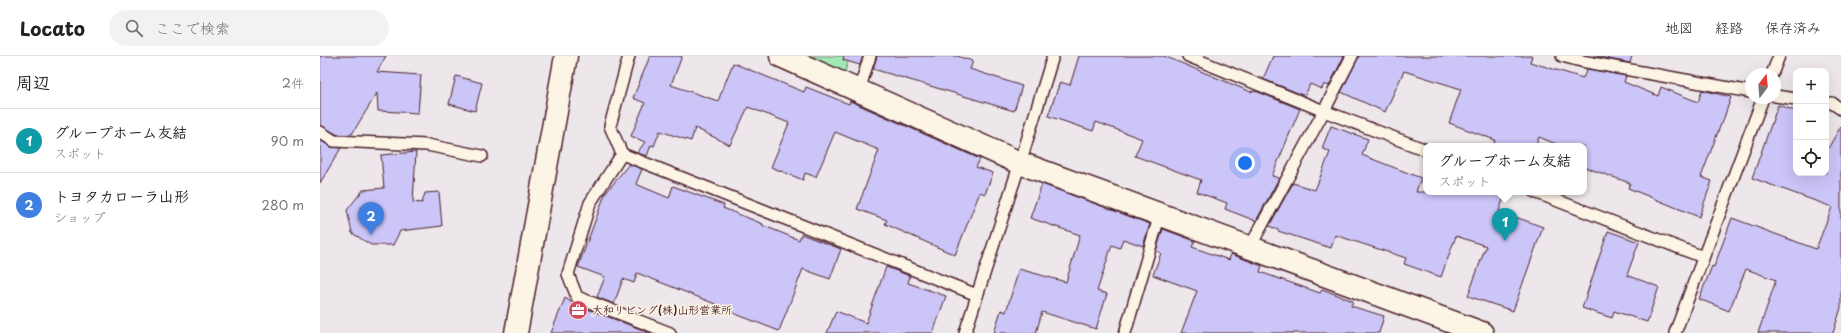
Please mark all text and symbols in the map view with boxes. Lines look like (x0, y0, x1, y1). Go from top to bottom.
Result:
search box (109, 10, 389, 46)
text: Locato (20, 14, 85, 42)
text: ここで検索 (155, 16, 230, 39)
icon: search (123, 17, 145, 39)
text: 地図 (1665, 17, 1693, 38)
text: 経路 (1715, 17, 1743, 38)
text: 保存済み (1765, 17, 1821, 38)
north arrow (1745, 68, 1781, 104)
map controls (1793, 68, 1829, 176)
button: + (1793, 68, 1829, 104)
text: 周辺 (16, 69, 50, 95)
text: 2件 (282, 73, 304, 92)
button: − (1793, 104, 1829, 140)
text: グループホーム友結 (54, 120, 187, 143)
text: 1 (26, 131, 32, 150)
text: 90 m (271, 131, 304, 150)
button: locate (1793, 140, 1829, 176)
text: スポット (54, 143, 106, 162)
popup (1423, 143, 1587, 195)
text: グループホーム友結 (1438, 148, 1572, 171)
your location (1235, 153, 1255, 173)
text: スポット (1438, 171, 1490, 190)
text: トヨタカローラ山形 (54, 184, 189, 207)
text: 2 (24, 195, 34, 214)
text: 280 m (262, 195, 304, 214)
pin: 2 (358, 202, 384, 235)
text: ショップ (54, 207, 105, 226)
pin: 1 (1492, 208, 1518, 241)
office icon: 大和リビング(株)山形営業所 (567, 299, 589, 321)
place label: 大和リビング(株)山形営業所 (592, 301, 732, 318)

